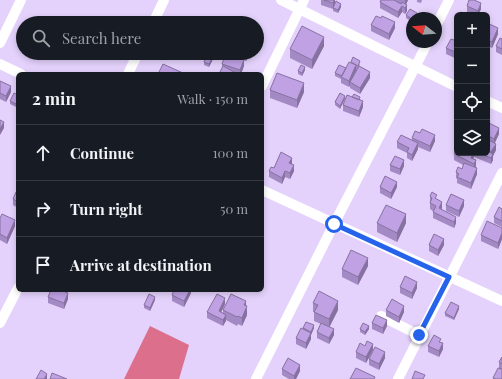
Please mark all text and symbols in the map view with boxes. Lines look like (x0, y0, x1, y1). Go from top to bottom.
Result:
north arrow (406, 12, 442, 48)
map controls (454, 12, 490, 156)
button: + (454, 12, 490, 48)
search box (16, 16, 264, 60)
icon: search (30, 27, 52, 49)
text: Search here (62, 28, 141, 48)
button: − (454, 48, 490, 84)
button: locate (454, 84, 490, 120)
text: 2 min (32, 87, 76, 109)
text: Walk · 150 m (177, 90, 248, 107)
button: layers (454, 120, 490, 156)
icon: ahead (32, 142, 54, 164)
text: Continue (70, 143, 134, 163)
text: 100 m (213, 144, 248, 161)
icon: right (32, 198, 54, 220)
text: Turn right (70, 199, 143, 219)
text: 50 m (220, 200, 248, 217)
route start (325, 215, 343, 233)
icon: arrive (32, 254, 54, 276)
text: Arrive at destination (70, 255, 212, 275)
route end (410, 326, 428, 344)

